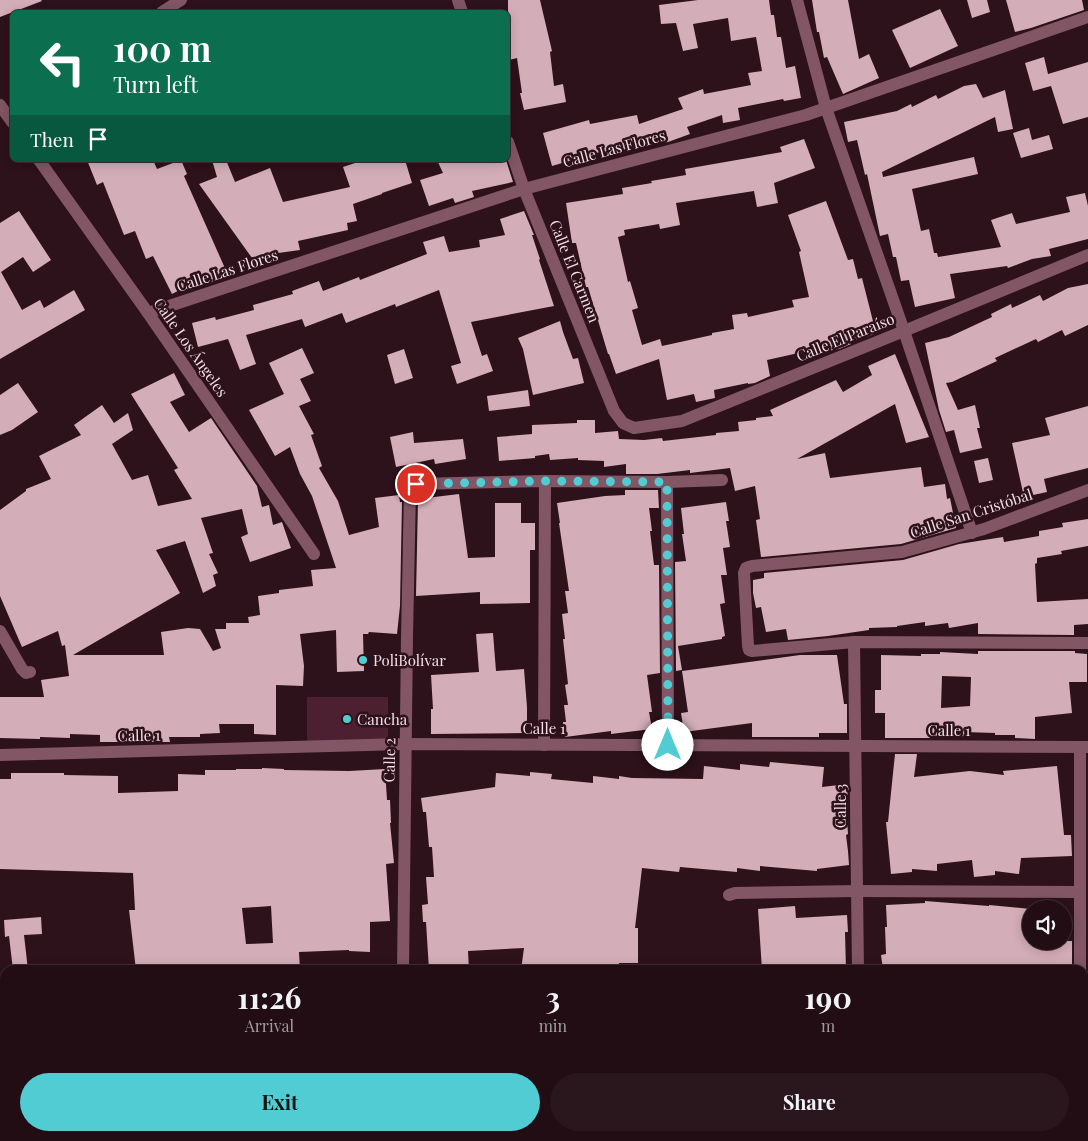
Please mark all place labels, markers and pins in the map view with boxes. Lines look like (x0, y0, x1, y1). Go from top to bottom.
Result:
pin (395, 463, 437, 505)
place label: PoliBolívar (373, 650, 446, 670)
marker: PoliBolívar (357, 654, 369, 666)
place label: Cancha (357, 709, 408, 729)
marker: Cancha (341, 713, 353, 725)

